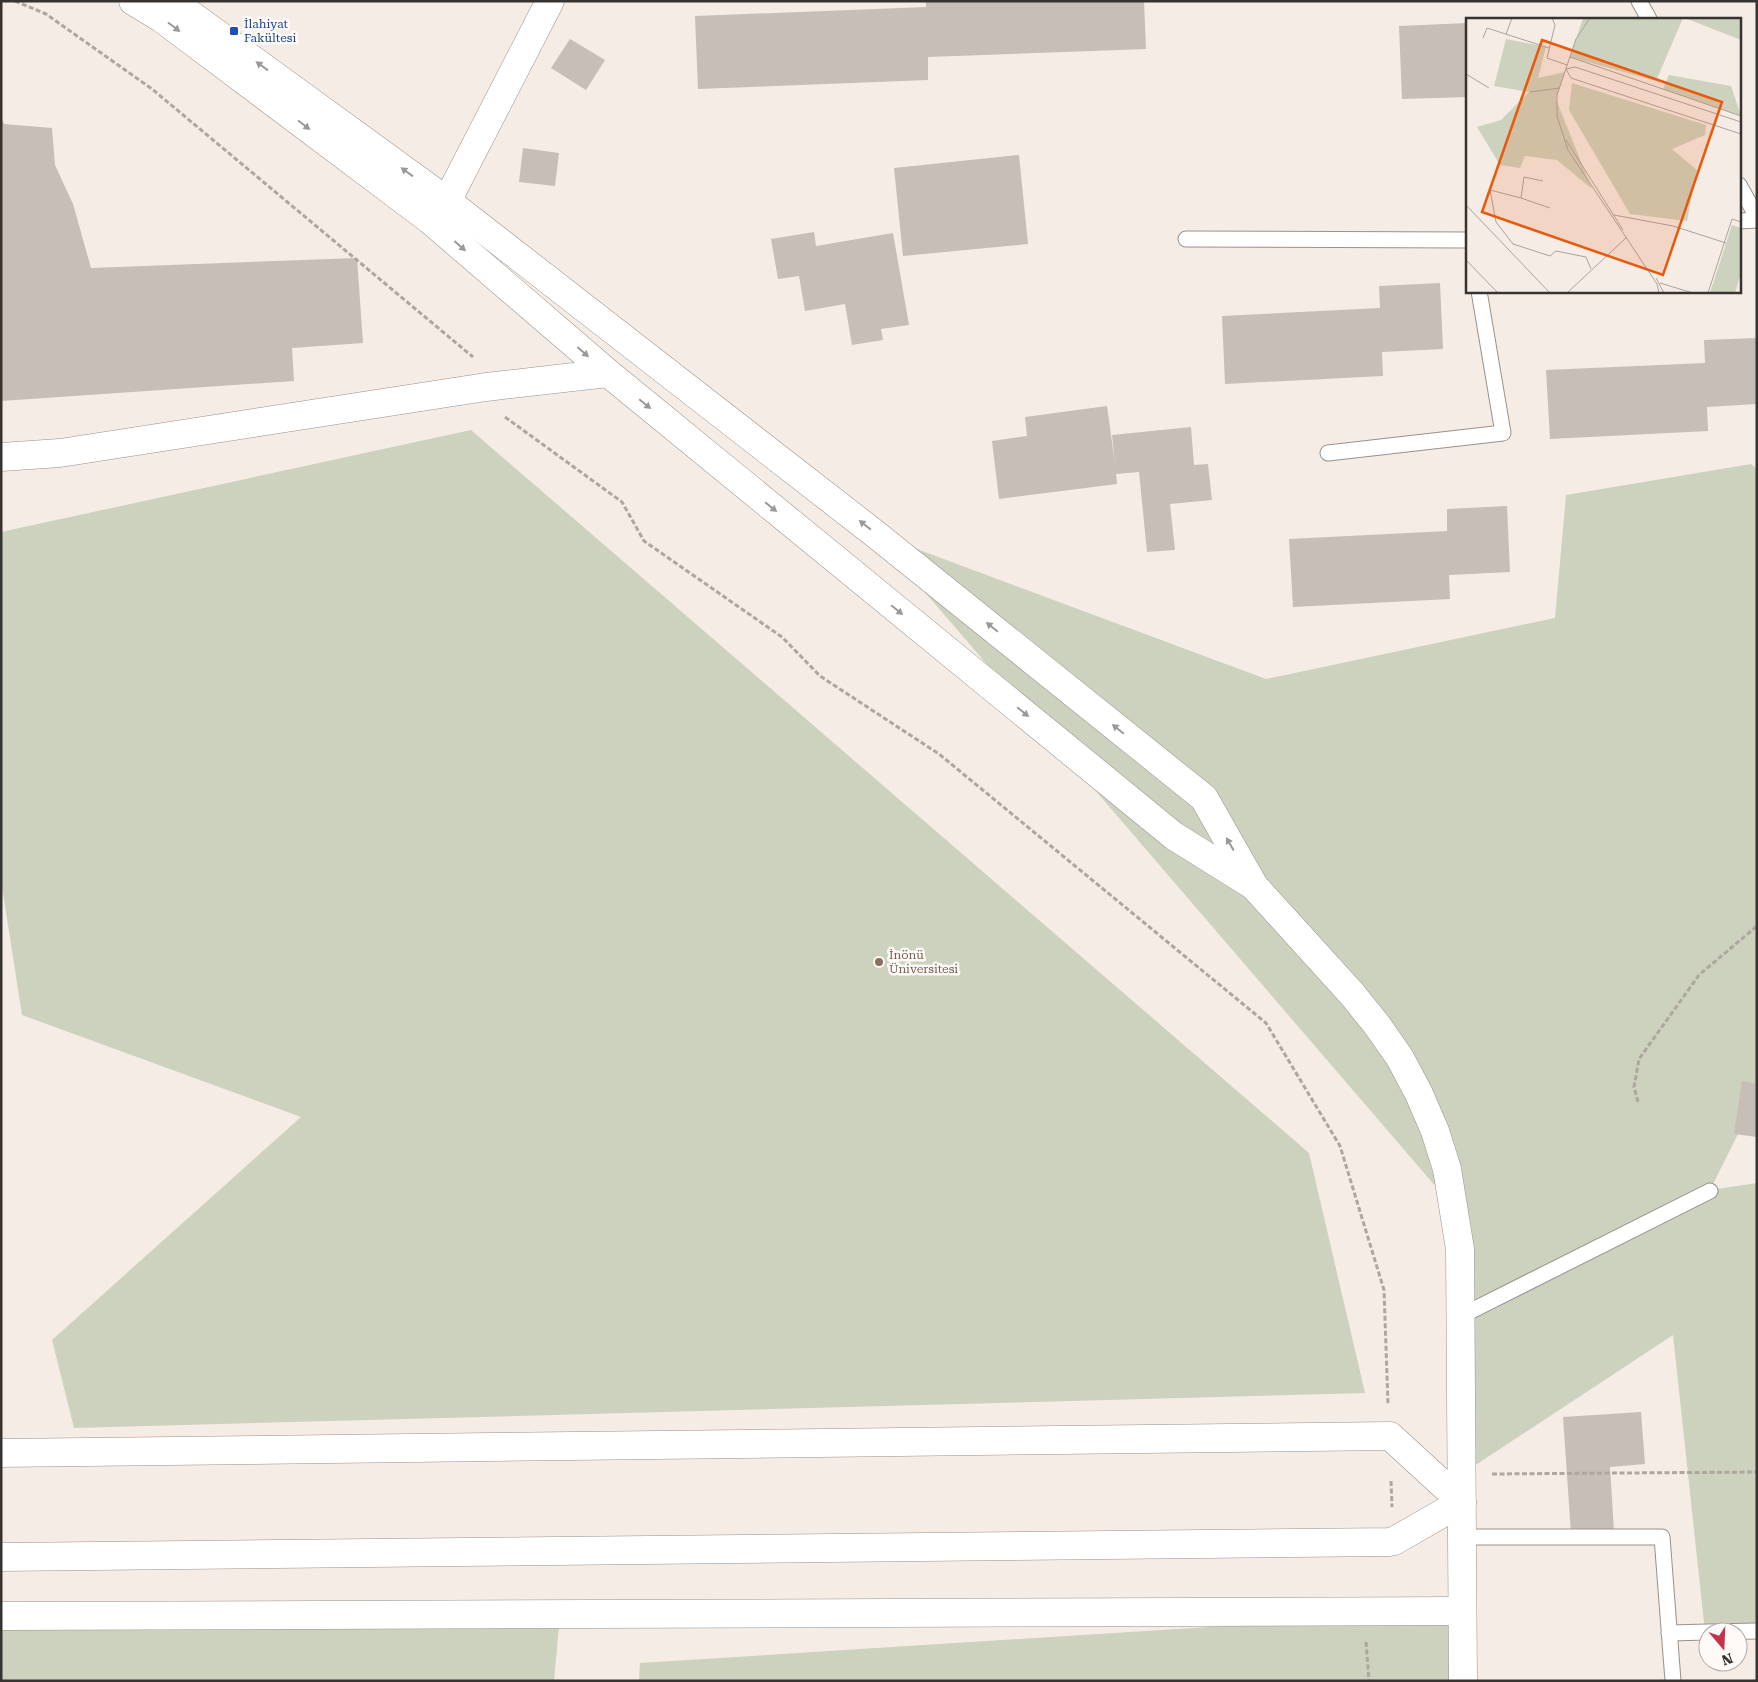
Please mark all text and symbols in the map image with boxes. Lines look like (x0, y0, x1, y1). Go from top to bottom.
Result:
place label: İlahiyat Fakültesi (244, 17, 296, 45)
inset map (1466, 18, 1740, 292)
one-way arrow (167, 22, 180, 33)
marker: İlahiyat Fakültesi (228, 25, 240, 37)
one-way arrow (256, 61, 269, 72)
one-way arrow (297, 120, 311, 130)
one-way arrow (401, 167, 414, 178)
one-way arrow (453, 240, 465, 252)
one-way arrow (576, 346, 588, 358)
one-way arrow (639, 399, 652, 410)
one-way arrow (765, 501, 778, 512)
one-way arrow (859, 520, 872, 531)
one-way arrow (891, 604, 904, 615)
one-way arrow (986, 622, 999, 633)
one-way arrow (1017, 707, 1030, 718)
one-way arrow (1112, 724, 1125, 735)
one-way arrow (1226, 836, 1234, 851)
place label: İnönü Üniversitesi (889, 948, 958, 976)
marker: İnönü Üniversitesi (873, 956, 885, 968)
north arrow (1698, 1622, 1748, 1672)
text: N (1719, 1650, 1735, 1669)

